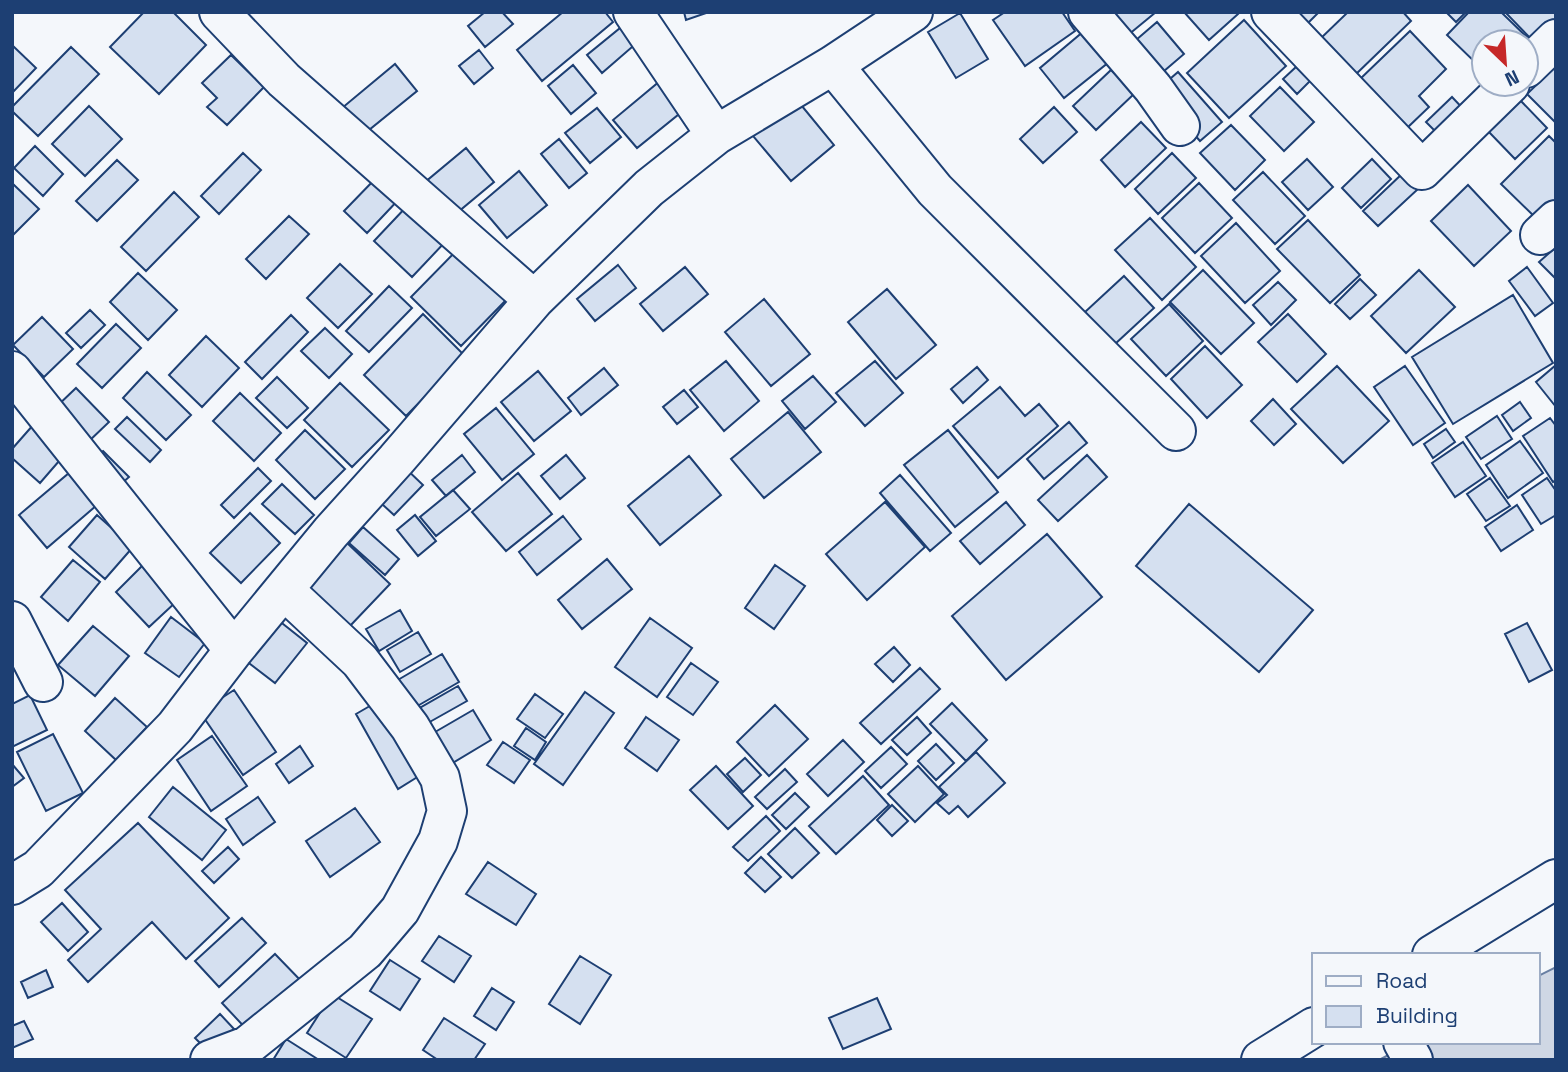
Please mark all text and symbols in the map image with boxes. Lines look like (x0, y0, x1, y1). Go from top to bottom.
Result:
north arrow (1470, 28, 1540, 98)
text: N (1501, 64, 1523, 92)
legend (1312, 953, 1540, 1044)
text: Road (1376, 967, 1428, 994)
text: Building (1376, 1002, 1458, 1029)

